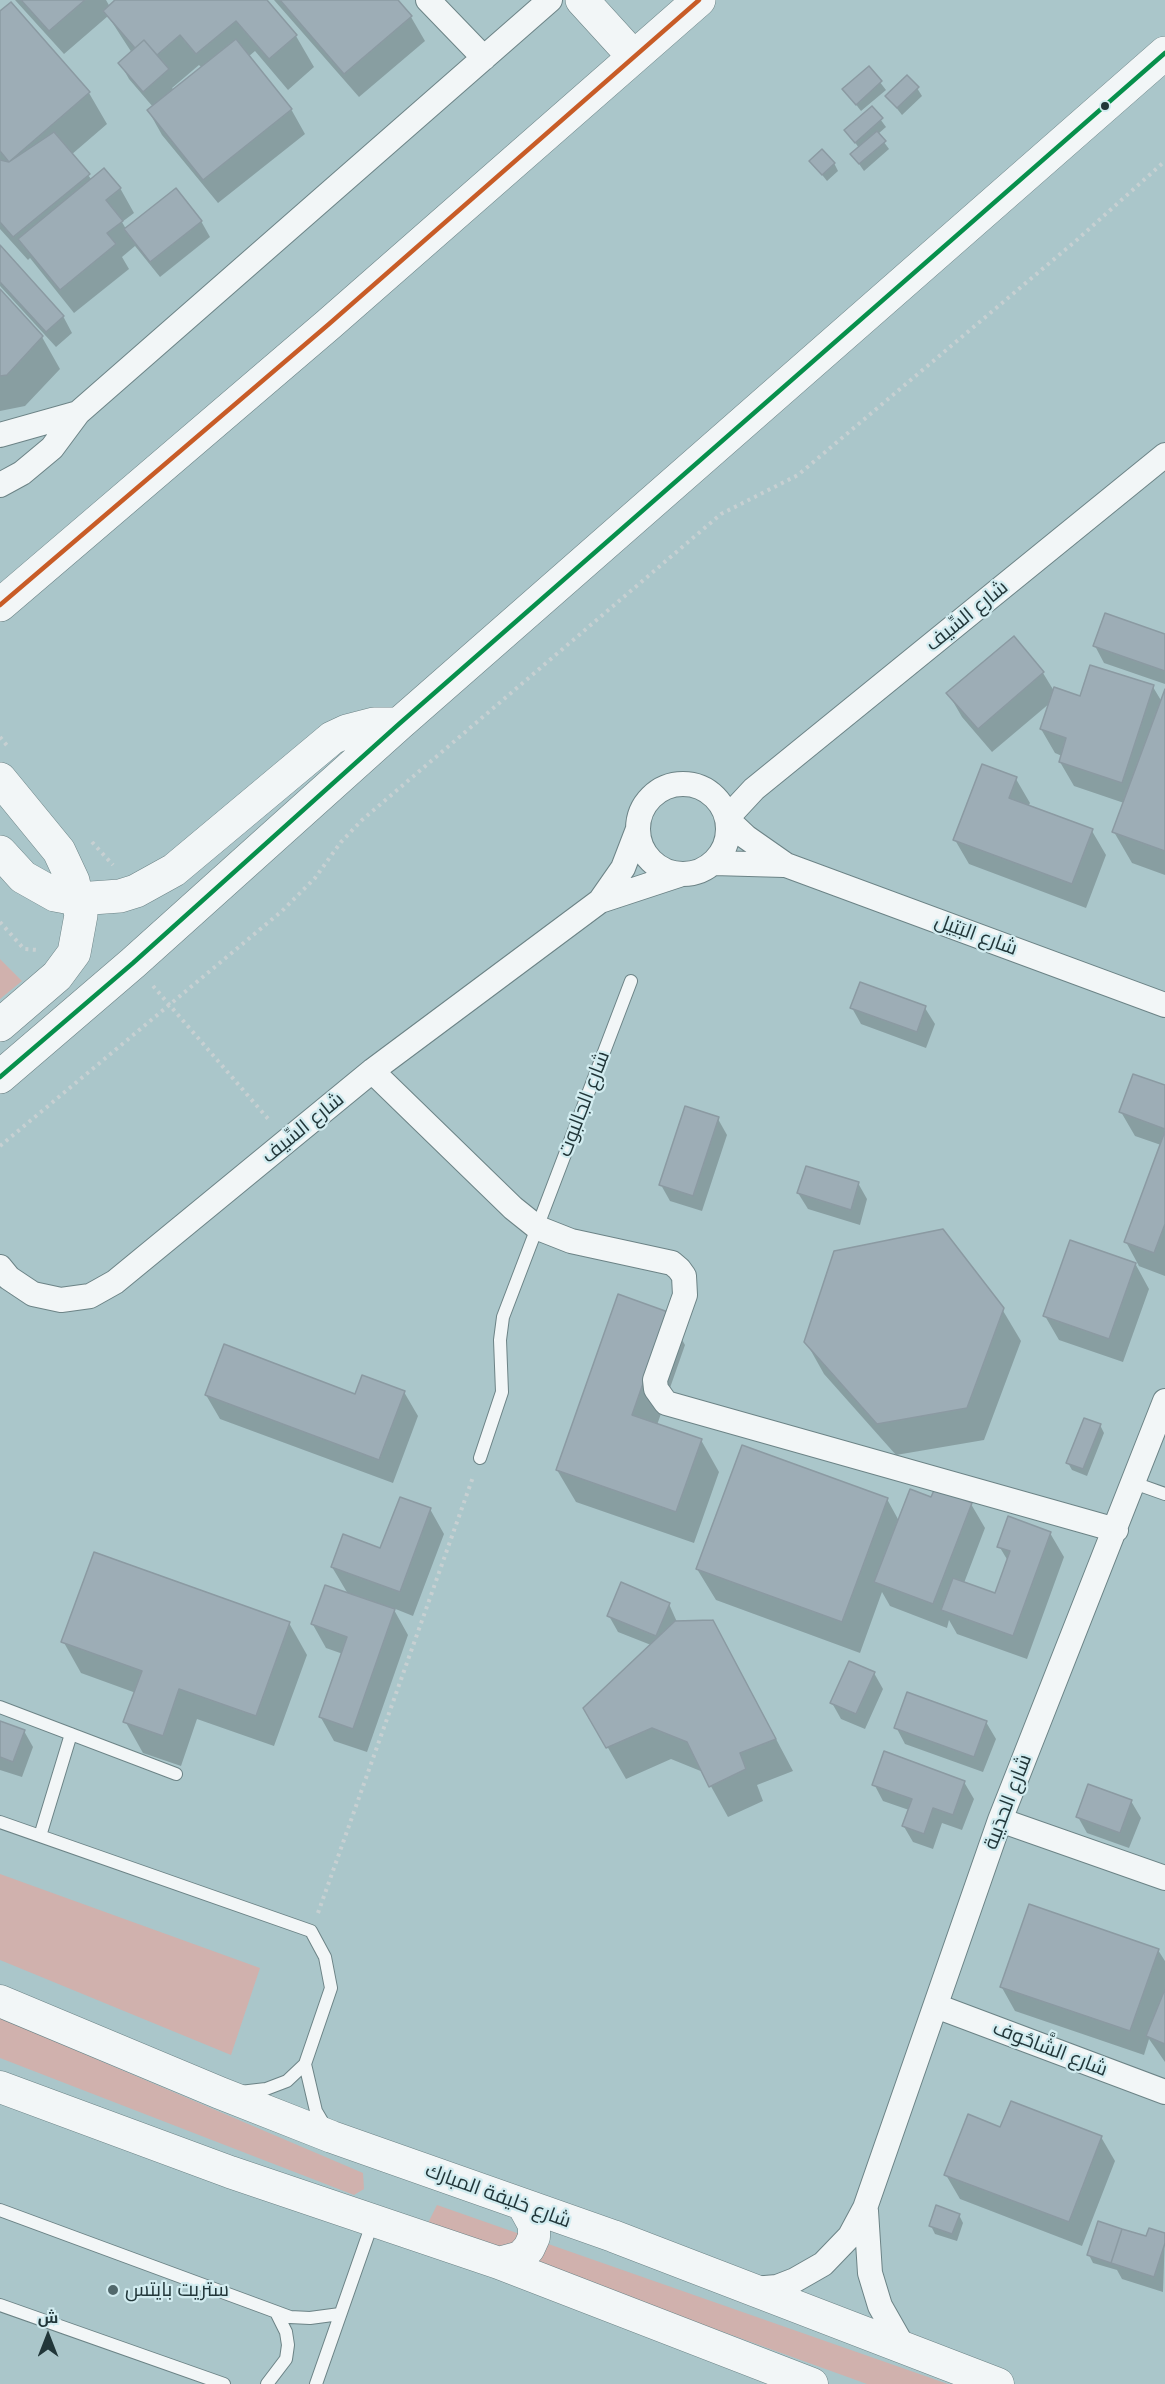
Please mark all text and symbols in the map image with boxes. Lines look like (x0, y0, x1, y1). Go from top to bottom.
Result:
unlabelled marker (1099, 100, 1111, 112)
street label: شارع السِّيف (921, 576, 1013, 656)
street label: شارع البَتِيل (931, 909, 1021, 961)
street label: شارع الجالبوت (553, 1048, 615, 1160)
street label: شارع السِّيف (257, 1088, 349, 1168)
street label: شارع الحدَيبة (979, 1751, 1037, 1853)
street label: شارع الشَّاحُوف (989, 2016, 1111, 2082)
street label: شارع خليفة المبارك (422, 2158, 574, 2234)
place label: ستريت بايتس (125, 2278, 229, 2302)
marker: ستريت بايتس (106, 2283, 120, 2297)
north arrow (18, 2306, 78, 2366)
text: ش (38, 2308, 58, 2327)

